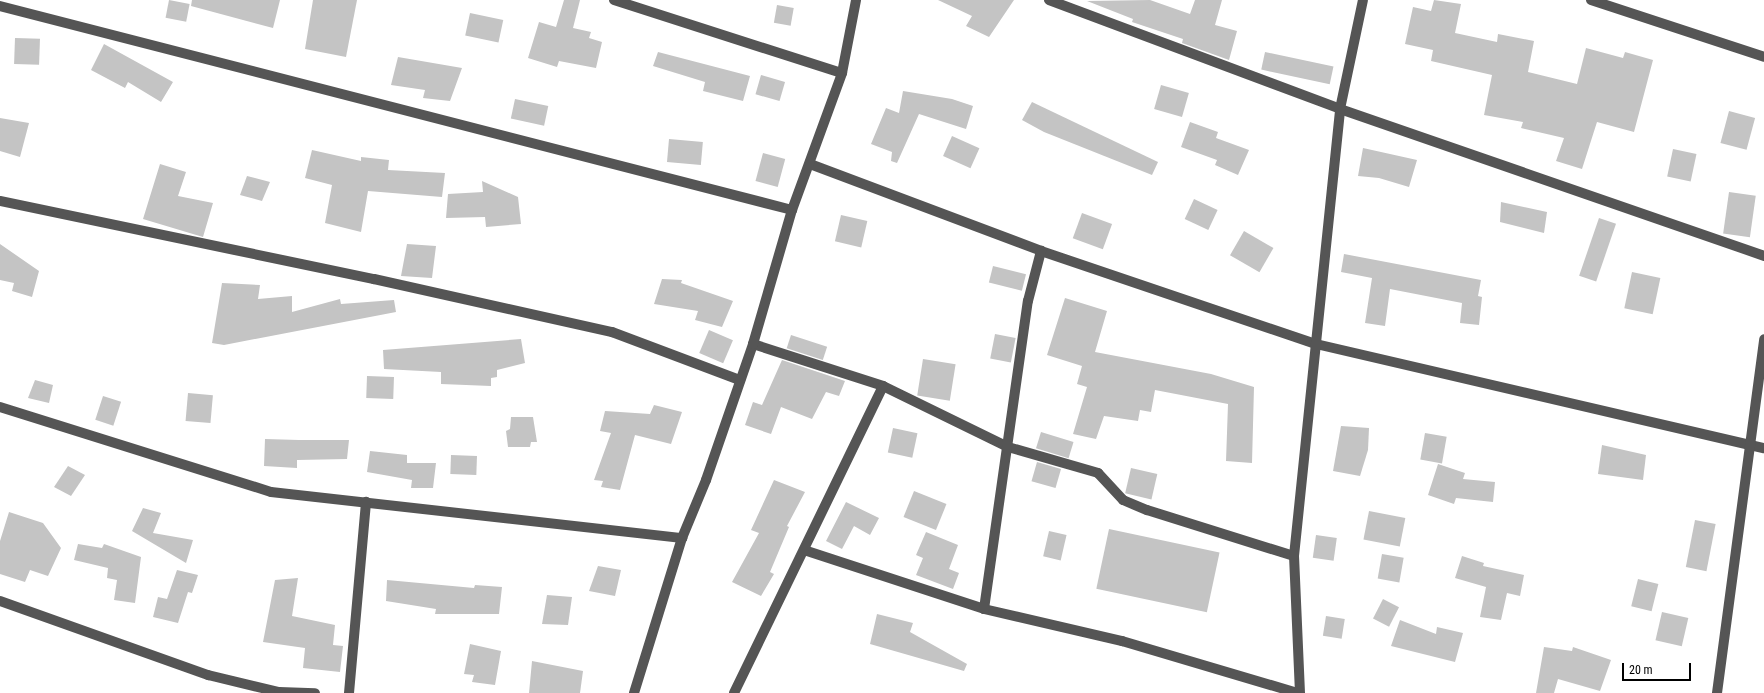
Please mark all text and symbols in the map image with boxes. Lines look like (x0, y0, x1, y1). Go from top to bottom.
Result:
scale bar (1624, 655, 1693, 681)
text: 20 m (1629, 663, 1653, 677)

